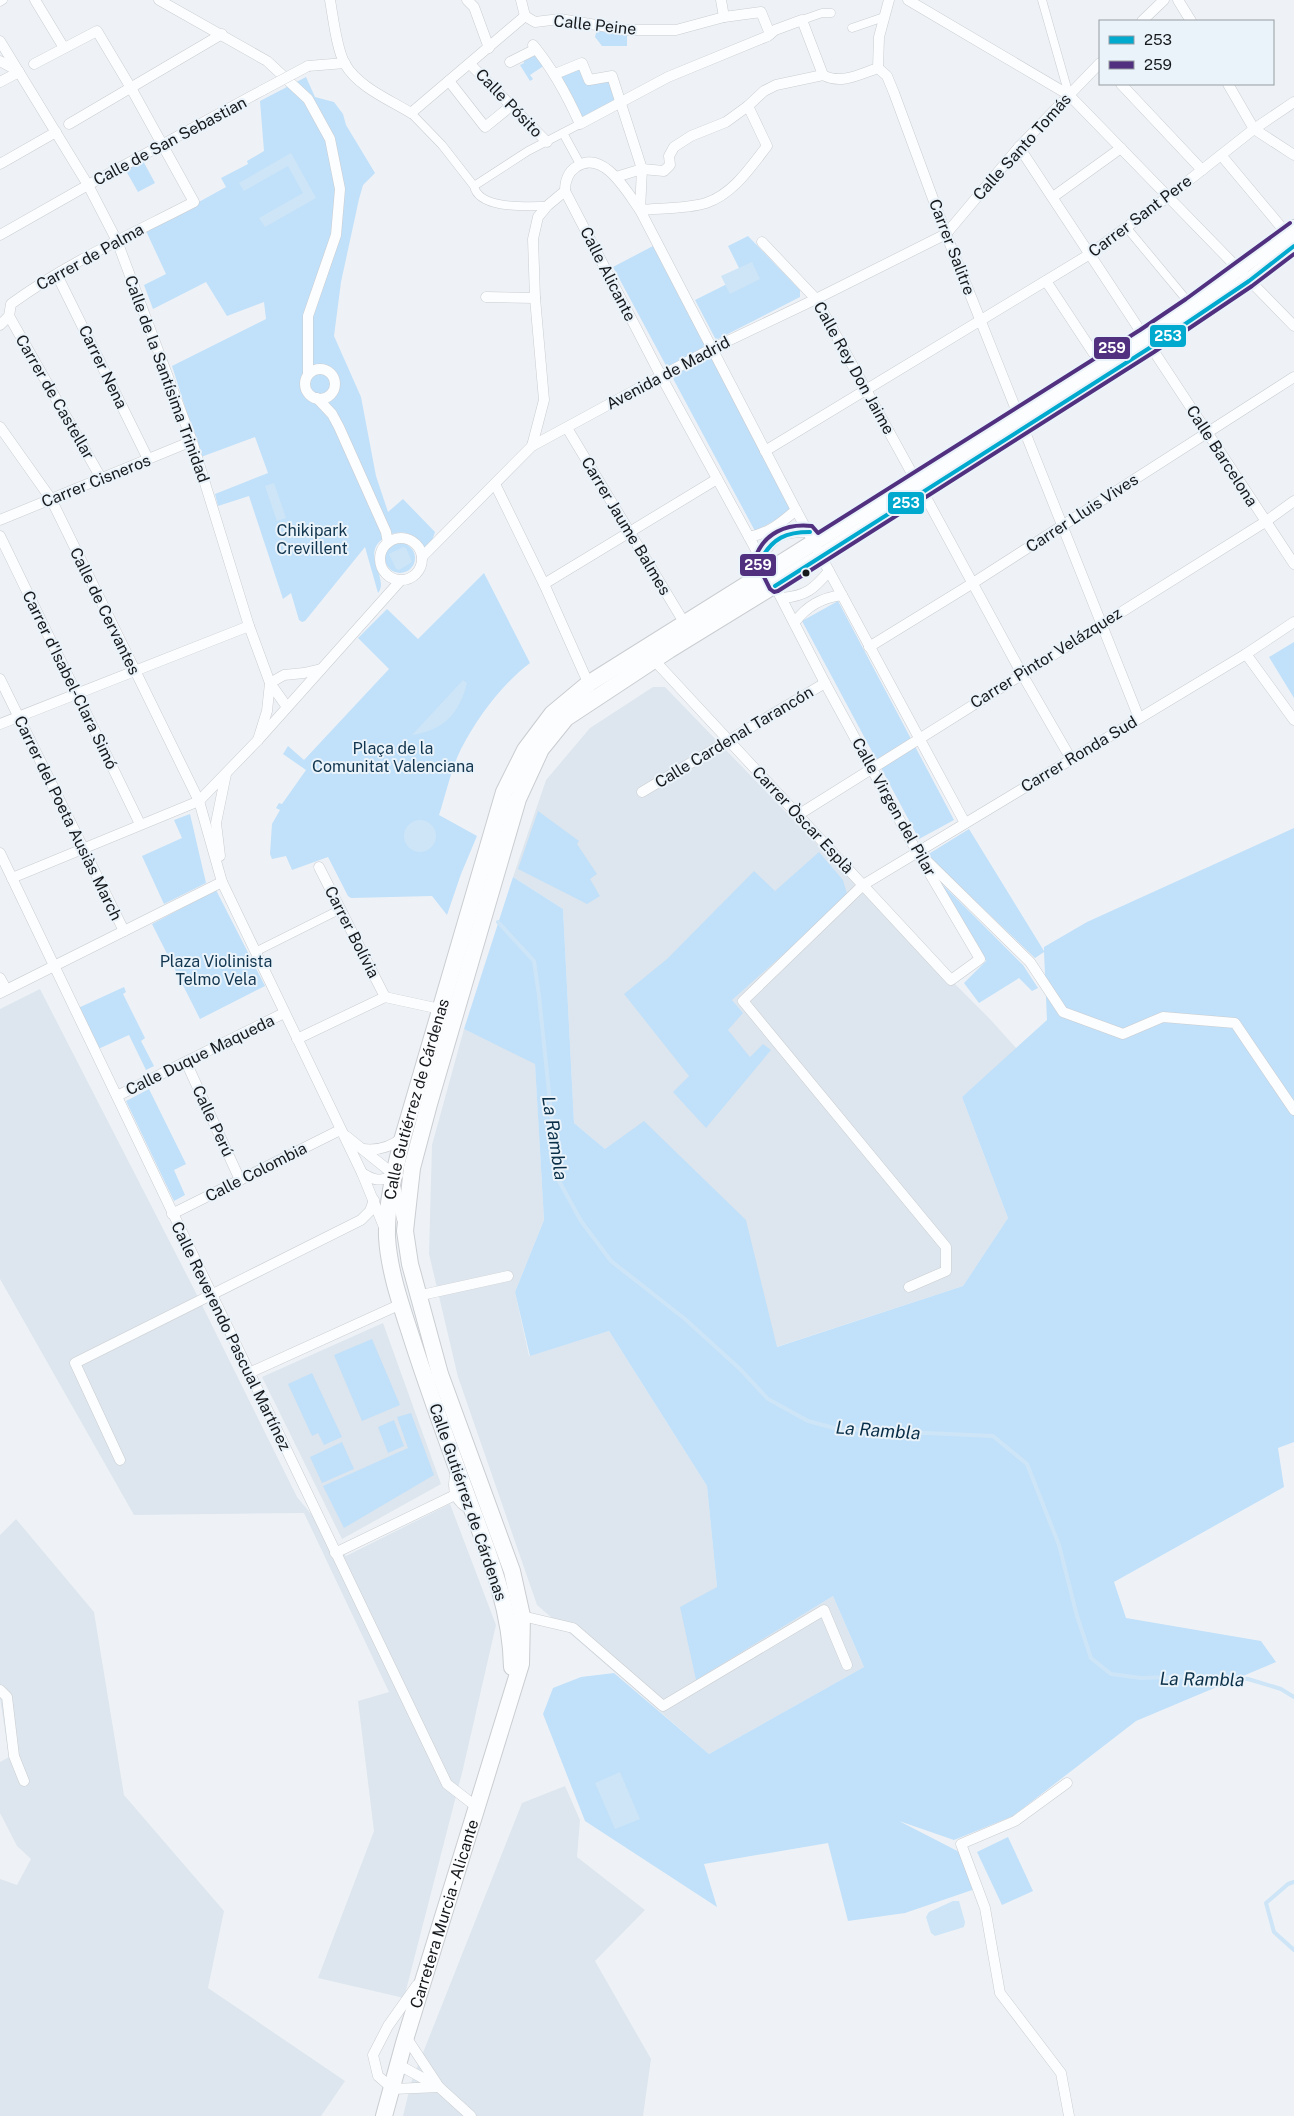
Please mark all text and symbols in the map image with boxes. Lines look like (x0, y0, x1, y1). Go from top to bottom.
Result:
street label: Calle Peine (553, 11, 637, 39)
legend (1099, 20, 1274, 85)
text: 253 (1144, 31, 1172, 48)
text: 259 (1144, 56, 1172, 73)
street label: Calle Pósito (472, 65, 546, 141)
street label: Calle Santo Tomás (969, 90, 1075, 204)
street label: Calle de San Sebastian (90, 93, 250, 189)
street label: Carrer Sant Pere (1085, 171, 1195, 261)
street label: Carrer Salitre (925, 196, 979, 298)
street label: Carrer de Palma (33, 220, 147, 294)
street label: Calle Alicante (576, 224, 640, 324)
street label: Calle de la Santísima Trinidad (121, 273, 213, 485)
street label: Calle Rey Don Jaime (810, 298, 898, 438)
street label: Carrer Nena (75, 322, 131, 412)
line badge: 253 (1149, 324, 1187, 348)
text: 253 (1154, 328, 1182, 344)
street label: Carrer de Castellar (12, 331, 98, 463)
street label: Avenida de Madrid (603, 332, 733, 414)
line badge: 259 (1093, 336, 1131, 360)
text: 259 (1098, 340, 1126, 356)
street label: Calle Barcelona (1182, 402, 1262, 510)
street label: Carrer Cisneros (39, 450, 153, 512)
street label: Carrer Jaume Balmes (577, 453, 675, 599)
street label: Carrer Lluis Vives (1022, 470, 1142, 556)
line badge: 253 (887, 491, 925, 515)
text: 253 (892, 495, 920, 511)
park label: Chikipark Crevillent (276, 521, 348, 558)
street label: Calle de Cervantes (66, 544, 144, 678)
line badge: 259 (739, 553, 777, 577)
text: 259 (744, 557, 772, 573)
unlabelled marker (801, 568, 811, 578)
street label: Carrer d'Isabel-Clara Simó (18, 588, 122, 772)
street label: Carrer Pintor Velázquez (967, 603, 1126, 712)
street label: Calle Cardenal Tarancón (651, 682, 817, 792)
street label: Carrer Ronda Sud (1018, 712, 1140, 796)
street label: Carrer del Poeta Ausiàs March (10, 713, 126, 923)
street label: Calle Virgen del Pilar (848, 735, 940, 879)
park label: Plaça de la Comunitat Valenciana (312, 739, 474, 776)
street label: Carrer Òscar Esplà (748, 762, 858, 878)
street label: Carrer Bolívia (321, 883, 383, 981)
park label: Plaza Violinista Telmo Vela (160, 952, 272, 989)
street label: Calle Gutiérrez de Cárdenas (380, 996, 453, 1201)
street label: Calle Duque Maqueda (123, 1011, 277, 1099)
street label: Calle Perú (188, 1082, 238, 1160)
water label: La Rambla (538, 1094, 572, 1182)
street label: Calle Colombia (202, 1138, 310, 1206)
street label: Calle Reverendo Pascual Martínez (167, 1218, 295, 1454)
street label: Calle Gutiérrez de Cárdenas (425, 1401, 511, 1603)
water label: La Rambla (835, 1417, 921, 1443)
water label: La Rambla (1159, 1668, 1245, 1690)
street label: Carretera Murcia - Alicante (406, 1817, 482, 2011)

